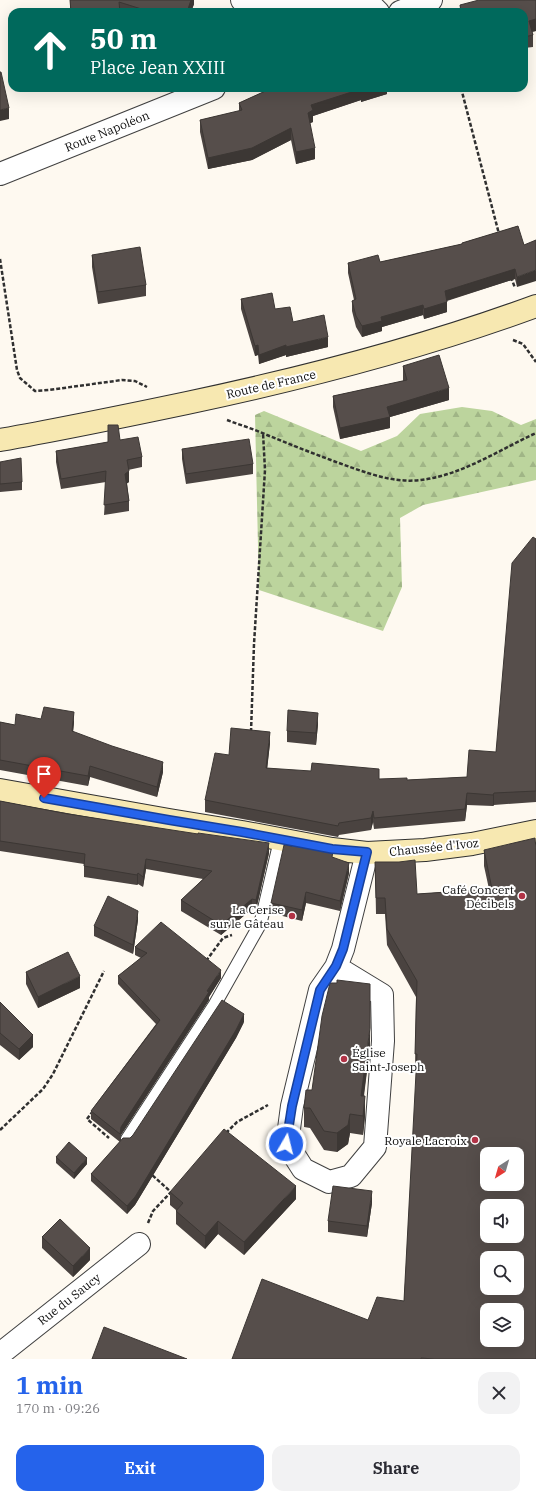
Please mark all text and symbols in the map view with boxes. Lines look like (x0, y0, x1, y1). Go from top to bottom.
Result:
text: 50 m (90, 20, 157, 57)
icon: ahead (24, 24, 76, 76)
text: Place Jean XXIII (90, 56, 226, 79)
street label: Route Napoléon (62, 107, 152, 155)
street label: Route de France (225, 366, 317, 402)
pin (27, 757, 61, 798)
icon: arrive (33, 763, 55, 785)
street label: Chaussée d'Ivoz (389, 835, 479, 859)
place label: Café Concert Décibels (442, 882, 514, 911)
marker: Café Concert Décibels (517, 891, 527, 901)
place label: La Cerise sur le Gâteau (210, 902, 285, 931)
marker: La Cerise sur le Gâteau (287, 911, 297, 921)
place label: Église Saint-Joseph (352, 1045, 425, 1074)
marker: Église Saint-Joseph (339, 1054, 349, 1064)
position arrow (265, 1123, 307, 1165)
place label: Royale Lacroix (384, 1133, 467, 1148)
marker: Royale Lacroix (470, 1135, 480, 1145)
north arrow (480, 1147, 524, 1191)
map controls (480, 1147, 524, 1347)
button: sound (480, 1199, 524, 1243)
button: search (480, 1251, 524, 1295)
street label: Rue du Saucy (35, 1269, 104, 1328)
button: layers (480, 1303, 524, 1347)
text: 1 min (16, 1369, 83, 1401)
button: close (478, 1372, 520, 1414)
text: 170 m · 09:26 (16, 1400, 100, 1417)
button: Exit (16, 1445, 264, 1491)
button: Share (272, 1445, 520, 1491)

